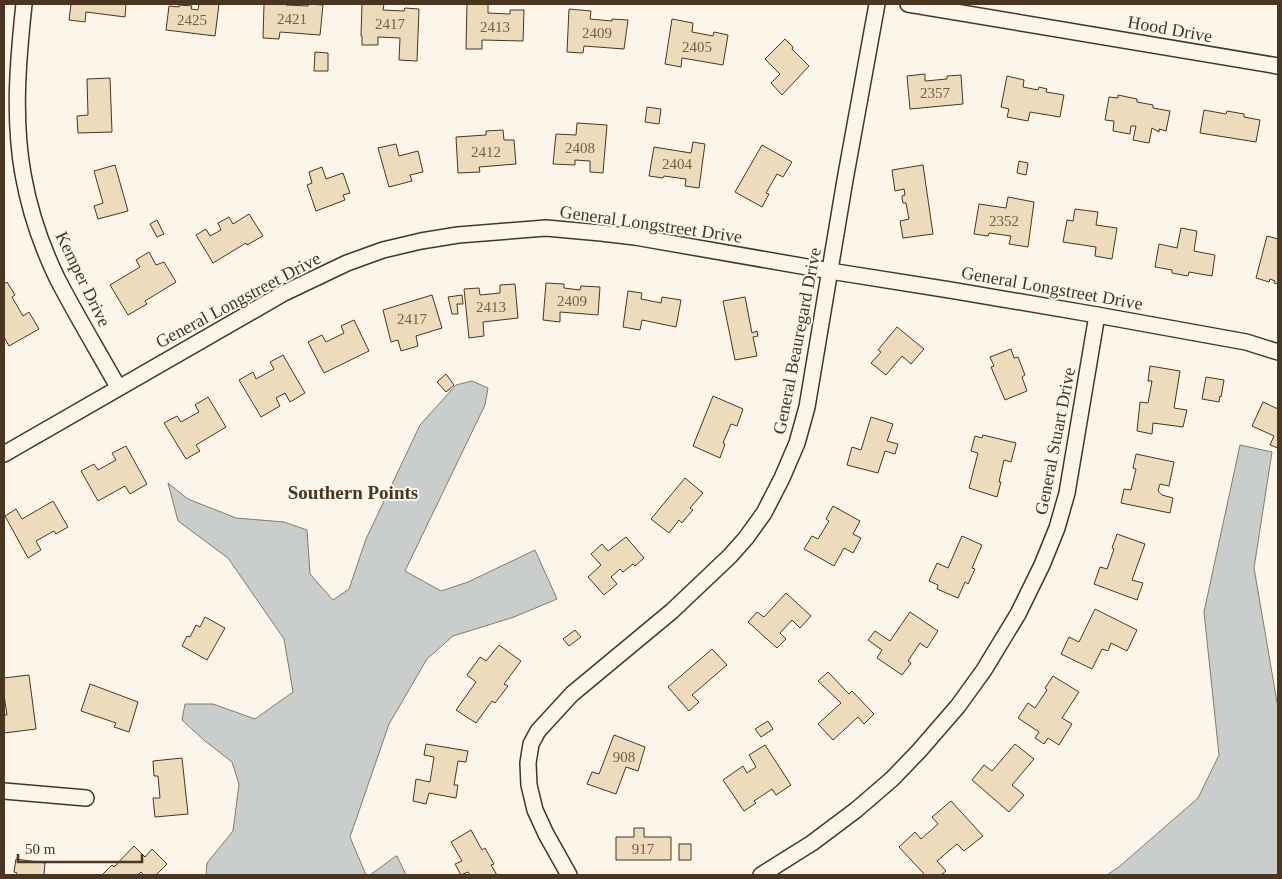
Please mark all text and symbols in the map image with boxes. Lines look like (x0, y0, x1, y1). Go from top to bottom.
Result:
house number: 2421 (277, 11, 307, 27)
house number: 2425 (177, 12, 207, 28)
street label: Hood Drive (1126, 12, 1214, 46)
house number: 2417 (375, 16, 406, 32)
house number: 2413 (480, 19, 510, 35)
house number: 2409 (582, 25, 612, 41)
house number: 2405 (682, 39, 712, 55)
house number: 2357 (920, 85, 951, 101)
house number: 2408 (565, 140, 595, 156)
house number: 2412 (471, 144, 501, 160)
house number: 2404 (662, 156, 693, 172)
street label: General Longstreet Drive (559, 201, 743, 247)
house number: 2352 (989, 213, 1019, 229)
street label: Kemper Drive (51, 228, 115, 330)
street label: General Beauregard Drive (769, 246, 825, 436)
street label: General Longstreet Drive (152, 248, 324, 352)
street label: General Longstreet Drive (960, 262, 1144, 314)
house number: 2409 (557, 293, 587, 309)
house number: 2413 (476, 299, 506, 315)
house number: 2417 (397, 311, 428, 327)
street label: General Stuart Drive (1031, 365, 1079, 517)
district label: Southern Points (288, 482, 418, 503)
house number: 908 (613, 749, 635, 765)
scale bar (18, 832, 141, 864)
text: 50 m (25, 841, 56, 857)
house number: 917 (632, 841, 655, 857)

